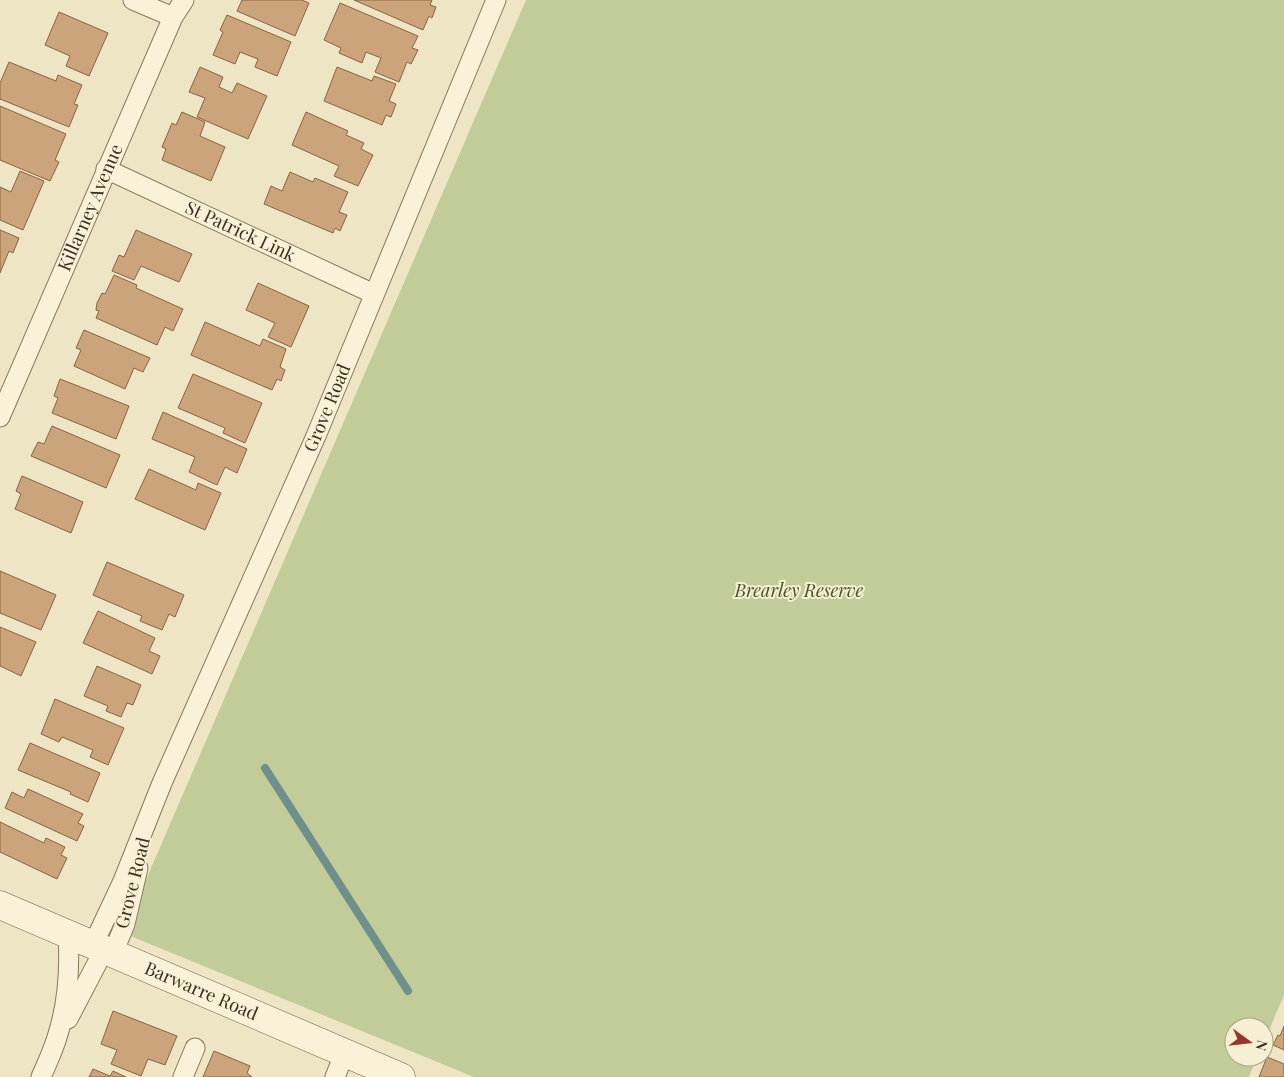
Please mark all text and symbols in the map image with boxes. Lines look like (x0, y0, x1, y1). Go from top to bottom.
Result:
street label: Killarney Avenue (52, 140, 128, 274)
street label: St Patrick Link (182, 195, 300, 267)
street label: Grove Road (297, 360, 356, 455)
park label: Brearley Reserve (734, 578, 864, 602)
street label: Grove Road (109, 834, 155, 931)
street label: Barwarre Road (141, 955, 263, 1026)
north arrow (1224, 1017, 1274, 1067)
text: N (1252, 1038, 1273, 1053)

